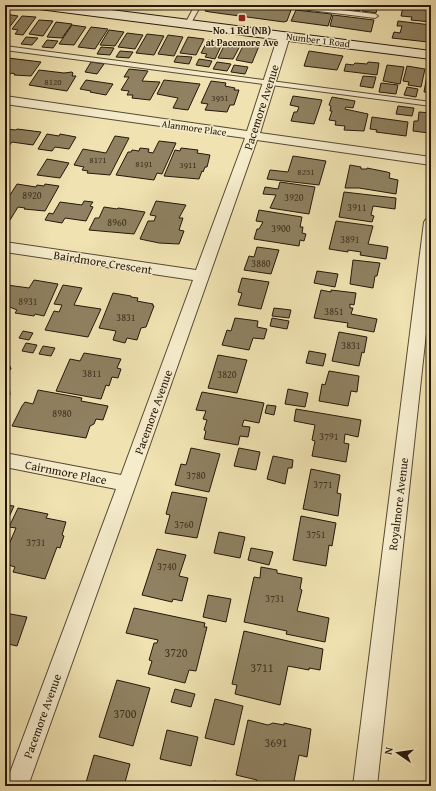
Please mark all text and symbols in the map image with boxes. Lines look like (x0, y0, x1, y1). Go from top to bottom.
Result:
marker: No. 1 Rd (NB) at Pacemore Ave (237, 13, 247, 23)
place label: No. 1 Rd (NB) at Pacemore Ave (206, 23, 278, 50)
street label: Number 1 Road (285, 29, 351, 51)
street label: Pacemore Avenue (239, 62, 283, 152)
house number: 8120 (44, 75, 62, 88)
house number: 3951 (211, 91, 229, 104)
street label: Alanmore Place (161, 116, 228, 140)
house number: 8171 (89, 153, 107, 166)
house number: 8191 (135, 157, 153, 170)
house number: 3911 (179, 158, 197, 171)
house number: 8251 (297, 165, 315, 178)
house number: 8920 (22, 188, 42, 203)
house number: 3920 (284, 190, 304, 205)
house number: 3911 (347, 200, 367, 215)
house number: 8960 (107, 215, 127, 230)
house number: 3900 (271, 221, 291, 236)
house number: 3891 (340, 232, 360, 247)
street label: Bairdmore Crescent (52, 246, 154, 278)
house number: 3880 (251, 256, 271, 271)
house number: 8931 (18, 294, 38, 309)
house number: 3851 (324, 304, 344, 319)
house number: 3831 (116, 310, 136, 325)
house number: 3831 (341, 338, 361, 353)
house number: 3811 (82, 366, 102, 381)
street label: Pacemore Avenue (130, 367, 176, 457)
house number: 3820 (217, 367, 237, 382)
house number: 8980 (52, 406, 72, 421)
house number: 3791 (319, 429, 339, 444)
street label: Cairnmore Place (24, 456, 109, 488)
street label: Royalmore Avenue (384, 456, 412, 552)
house number: 3780 (186, 468, 206, 483)
house number: 3771 (313, 477, 333, 492)
house number: 3760 (174, 517, 194, 532)
house number: 3751 (306, 527, 326, 542)
house number: 3731 (26, 535, 46, 550)
house number: 3740 (157, 559, 177, 574)
house number: 3731 (265, 591, 285, 606)
house number: 3720 (164, 644, 188, 661)
house number: 3711 (250, 659, 274, 676)
street label: Pacemore Avenue (19, 671, 65, 761)
house number: 3700 (113, 705, 137, 722)
north arrow (378, 733, 418, 773)
house number: 3691 (264, 734, 288, 751)
text: N (380, 745, 397, 756)

